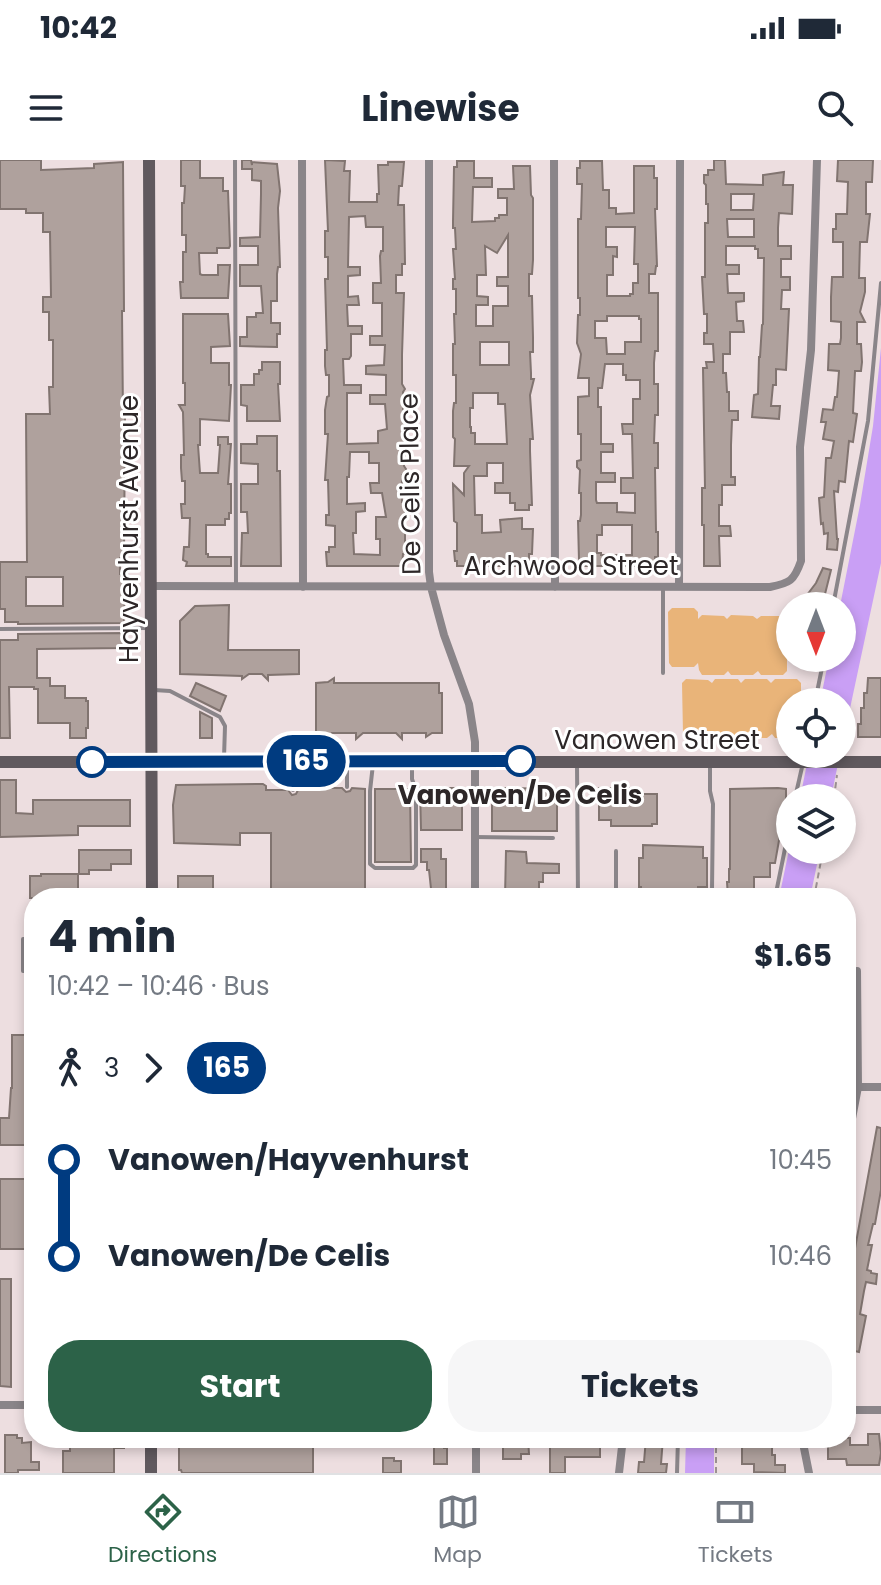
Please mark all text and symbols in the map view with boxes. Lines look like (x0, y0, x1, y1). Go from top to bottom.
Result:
text: 10:42 (40, 6, 117, 49)
text: Linewise (361, 83, 520, 134)
icon: menu (24, 86, 68, 130)
icon: search (813, 86, 857, 130)
street label: De Celis Place (390, 393, 430, 575)
street label: Hayvenhurst Avenue (111, 395, 147, 663)
street label: Archwood Street (464, 548, 678, 584)
north arrow (776, 592, 856, 672)
map controls (776, 592, 856, 864)
button: locate (776, 688, 856, 768)
street label: Vanowen Street (554, 722, 760, 758)
line badge: 165 (260, 735, 352, 787)
text: 165 (283, 741, 329, 780)
marker: Vanowen/De Celis (505, 746, 535, 776)
unlabelled marker (77, 747, 107, 777)
place label: Vanowen/De Celis (398, 777, 642, 813)
button: layers (776, 784, 856, 864)
text: 4 min (48, 906, 176, 967)
text: $1.65 (754, 934, 832, 977)
text: 10:42 – 10:46 · Bus (48, 968, 270, 1004)
icon: walk (48, 1046, 92, 1090)
icon: forward (131, 1046, 175, 1090)
text: 165 (203, 1048, 250, 1087)
text: 3 (104, 1050, 119, 1086)
text: Vanowen/Hayvenhurst (108, 1138, 469, 1181)
text: 10:45 (769, 1142, 832, 1178)
text: Vanowen/De Celis (108, 1234, 390, 1277)
text: 10:46 (769, 1238, 832, 1274)
button: Start (48, 1340, 432, 1432)
button: Tickets (448, 1340, 832, 1432)
tab: Directions (108, 1490, 217, 1571)
tab: Map (433, 1490, 482, 1571)
tab: Tickets (698, 1490, 773, 1571)

